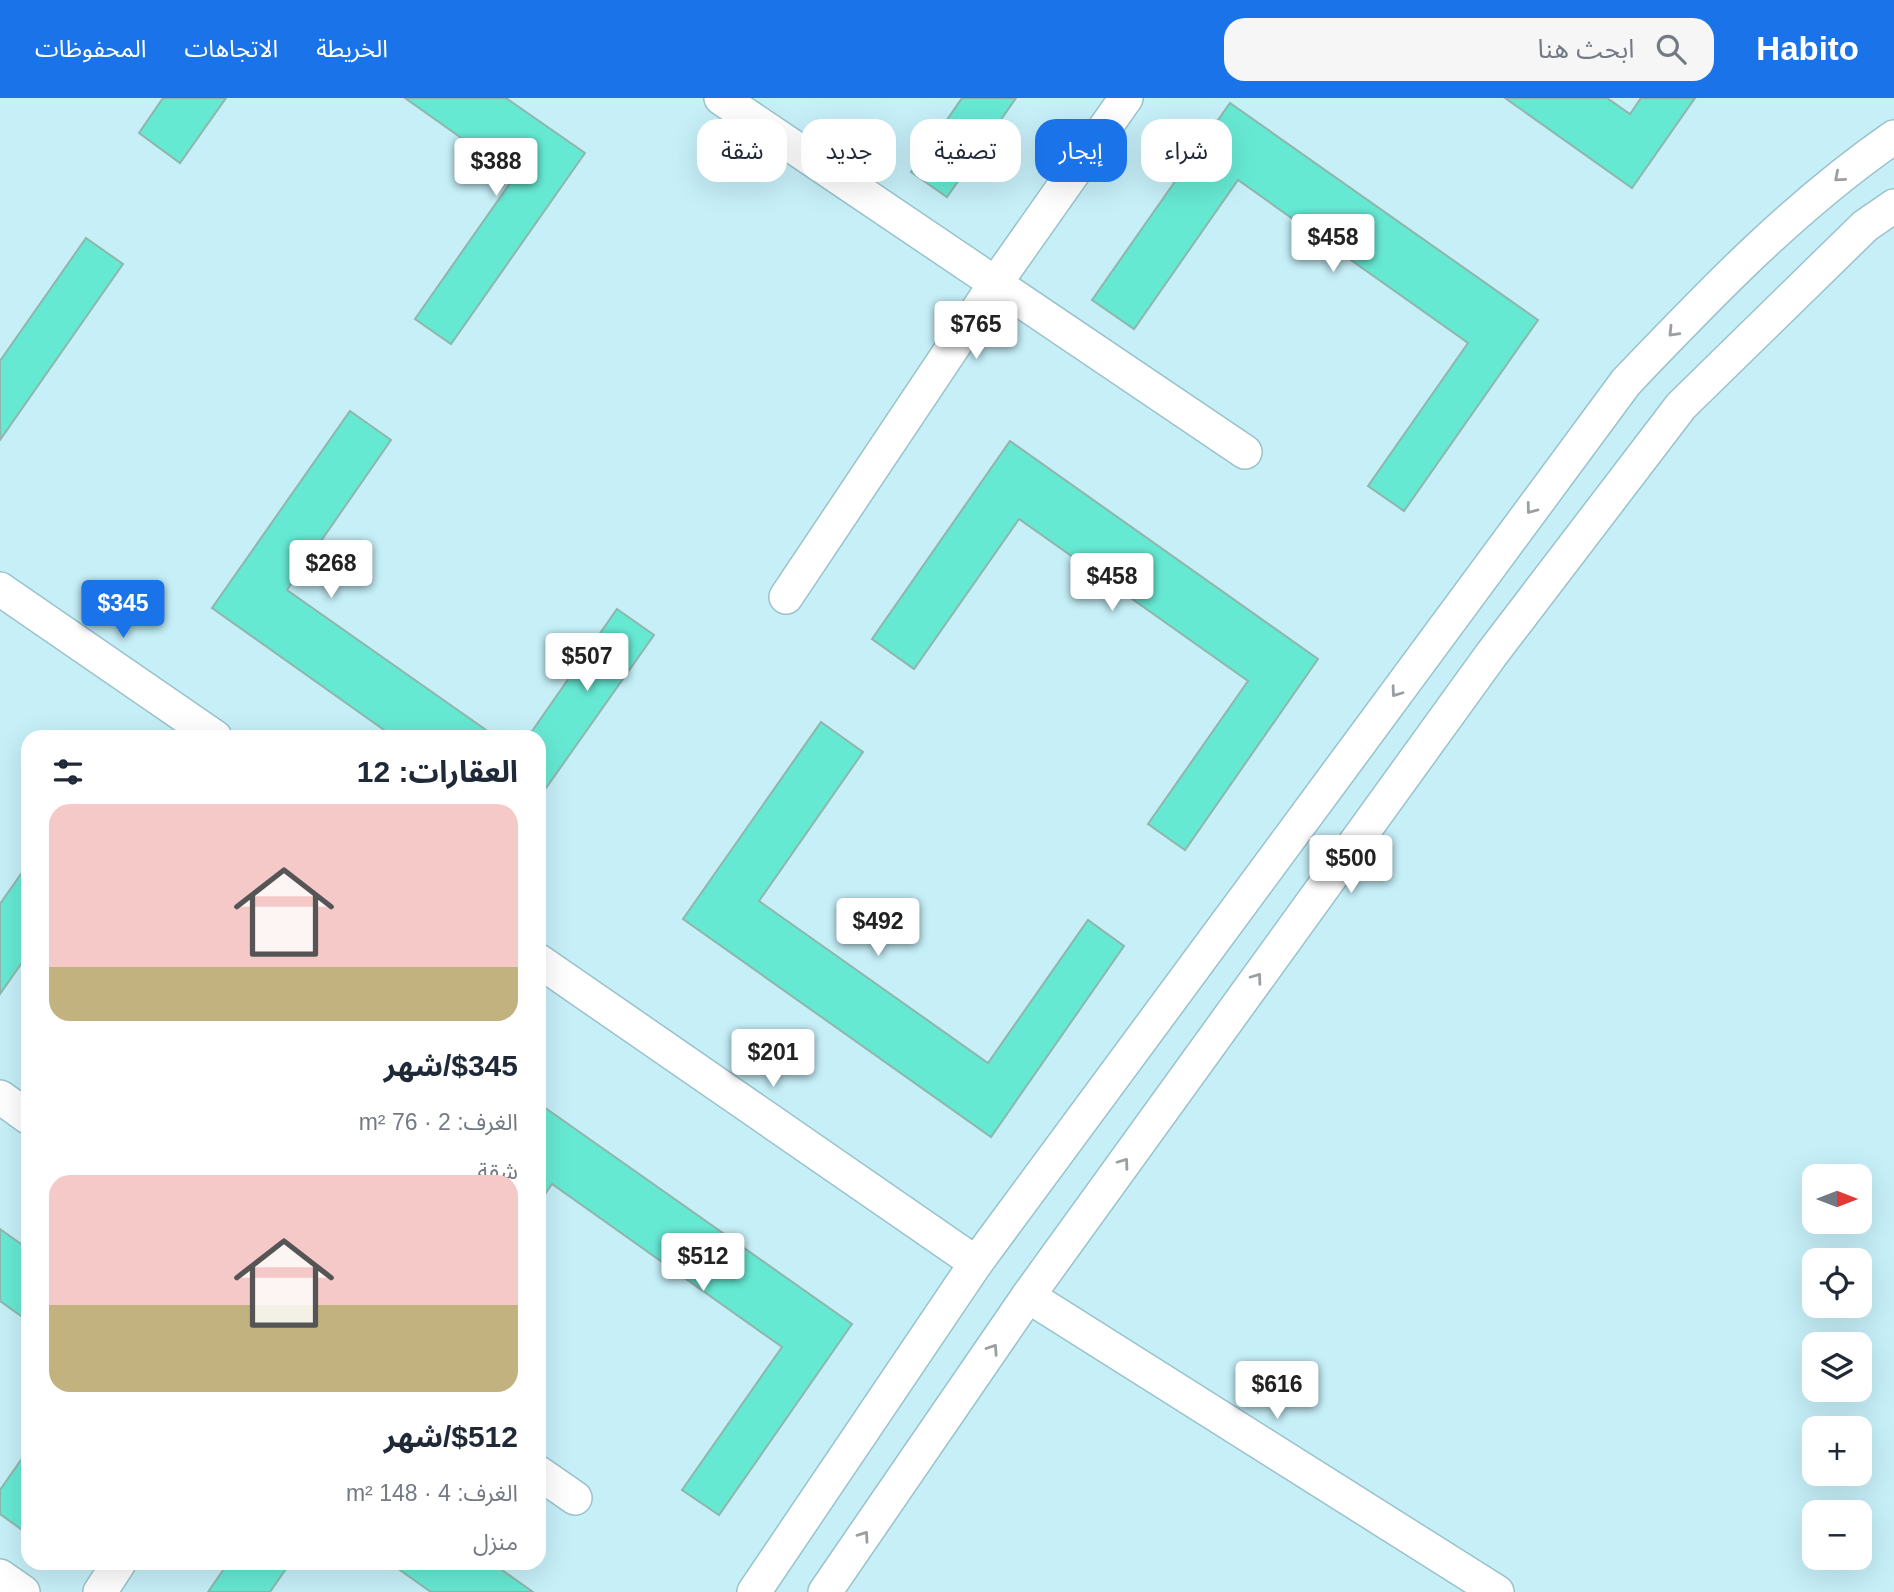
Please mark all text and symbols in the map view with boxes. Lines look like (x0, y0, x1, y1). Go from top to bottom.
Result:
search box (1224, 18, 1714, 81)
icon: search (1652, 30, 1690, 68)
text: Habito (1756, 30, 1859, 67)
text: ابحث هنا (1538, 34, 1634, 64)
text: المحفوظات (35, 35, 146, 62)
text: الاتجاهات (184, 35, 278, 62)
text: الخريطة (316, 35, 388, 62)
chip: شقة (697, 119, 787, 182)
chip: جديد (801, 119, 896, 182)
chip: تصفية (910, 119, 1021, 182)
chip: إيجار (1035, 119, 1127, 182)
chip: شراء (1141, 119, 1232, 182)
pin: $388 (455, 139, 537, 198)
text: $388 (470, 148, 522, 174)
one-way arrow (1835, 169, 1848, 181)
pin: $458 (1292, 214, 1374, 274)
text: $458 (1307, 224, 1359, 250)
pin: $765 (935, 302, 1017, 361)
text: $765 (950, 311, 1002, 337)
one-way arrow (1669, 324, 1682, 337)
one-way arrow (1527, 502, 1539, 514)
pin: $268 (290, 540, 372, 600)
text: $268 (305, 550, 357, 576)
pin: $458 (1071, 554, 1153, 613)
text: $458 (1086, 563, 1138, 589)
pin: $345 (82, 580, 164, 640)
text: $345 (97, 590, 149, 616)
pin: $507 (546, 634, 628, 693)
text: $507 (561, 643, 613, 669)
one-way arrow (1391, 684, 1404, 697)
icon: filters (49, 753, 87, 791)
text: العقارات: 12 (357, 755, 518, 788)
pin: $500 (1310, 836, 1392, 895)
text: $500 (1325, 845, 1377, 871)
icon: home (221, 849, 347, 975)
pin: $492 (837, 898, 919, 958)
text: $492 (852, 908, 904, 934)
one-way arrow (1249, 973, 1262, 986)
pin: $201 (732, 1030, 814, 1089)
text: $201 (747, 1039, 799, 1065)
text: $345/شهر (384, 1049, 518, 1082)
text: الغرف: 2 · 76 m² (359, 1109, 518, 1135)
text: شقة (477, 1158, 518, 1184)
one-way arrow (1116, 1158, 1128, 1171)
north arrow (1802, 1164, 1872, 1234)
map controls (1802, 1164, 1872, 1570)
icon: home (221, 1220, 347, 1346)
pin: $512 (662, 1234, 744, 1293)
text: $512 (677, 1243, 729, 1269)
button: locate (1802, 1248, 1872, 1318)
button: layers (1802, 1332, 1872, 1402)
one-way arrow (985, 1343, 998, 1356)
pin: $616 (1236, 1362, 1318, 1421)
text: $616 (1251, 1371, 1303, 1397)
button: + (1802, 1416, 1872, 1486)
text: $512/شهر (384, 1420, 518, 1453)
text: الغرف: 4 · 148 m² (346, 1480, 518, 1506)
button: − (1802, 1500, 1872, 1570)
text: منزل (473, 1529, 518, 1555)
one-way arrow (856, 1531, 868, 1544)

